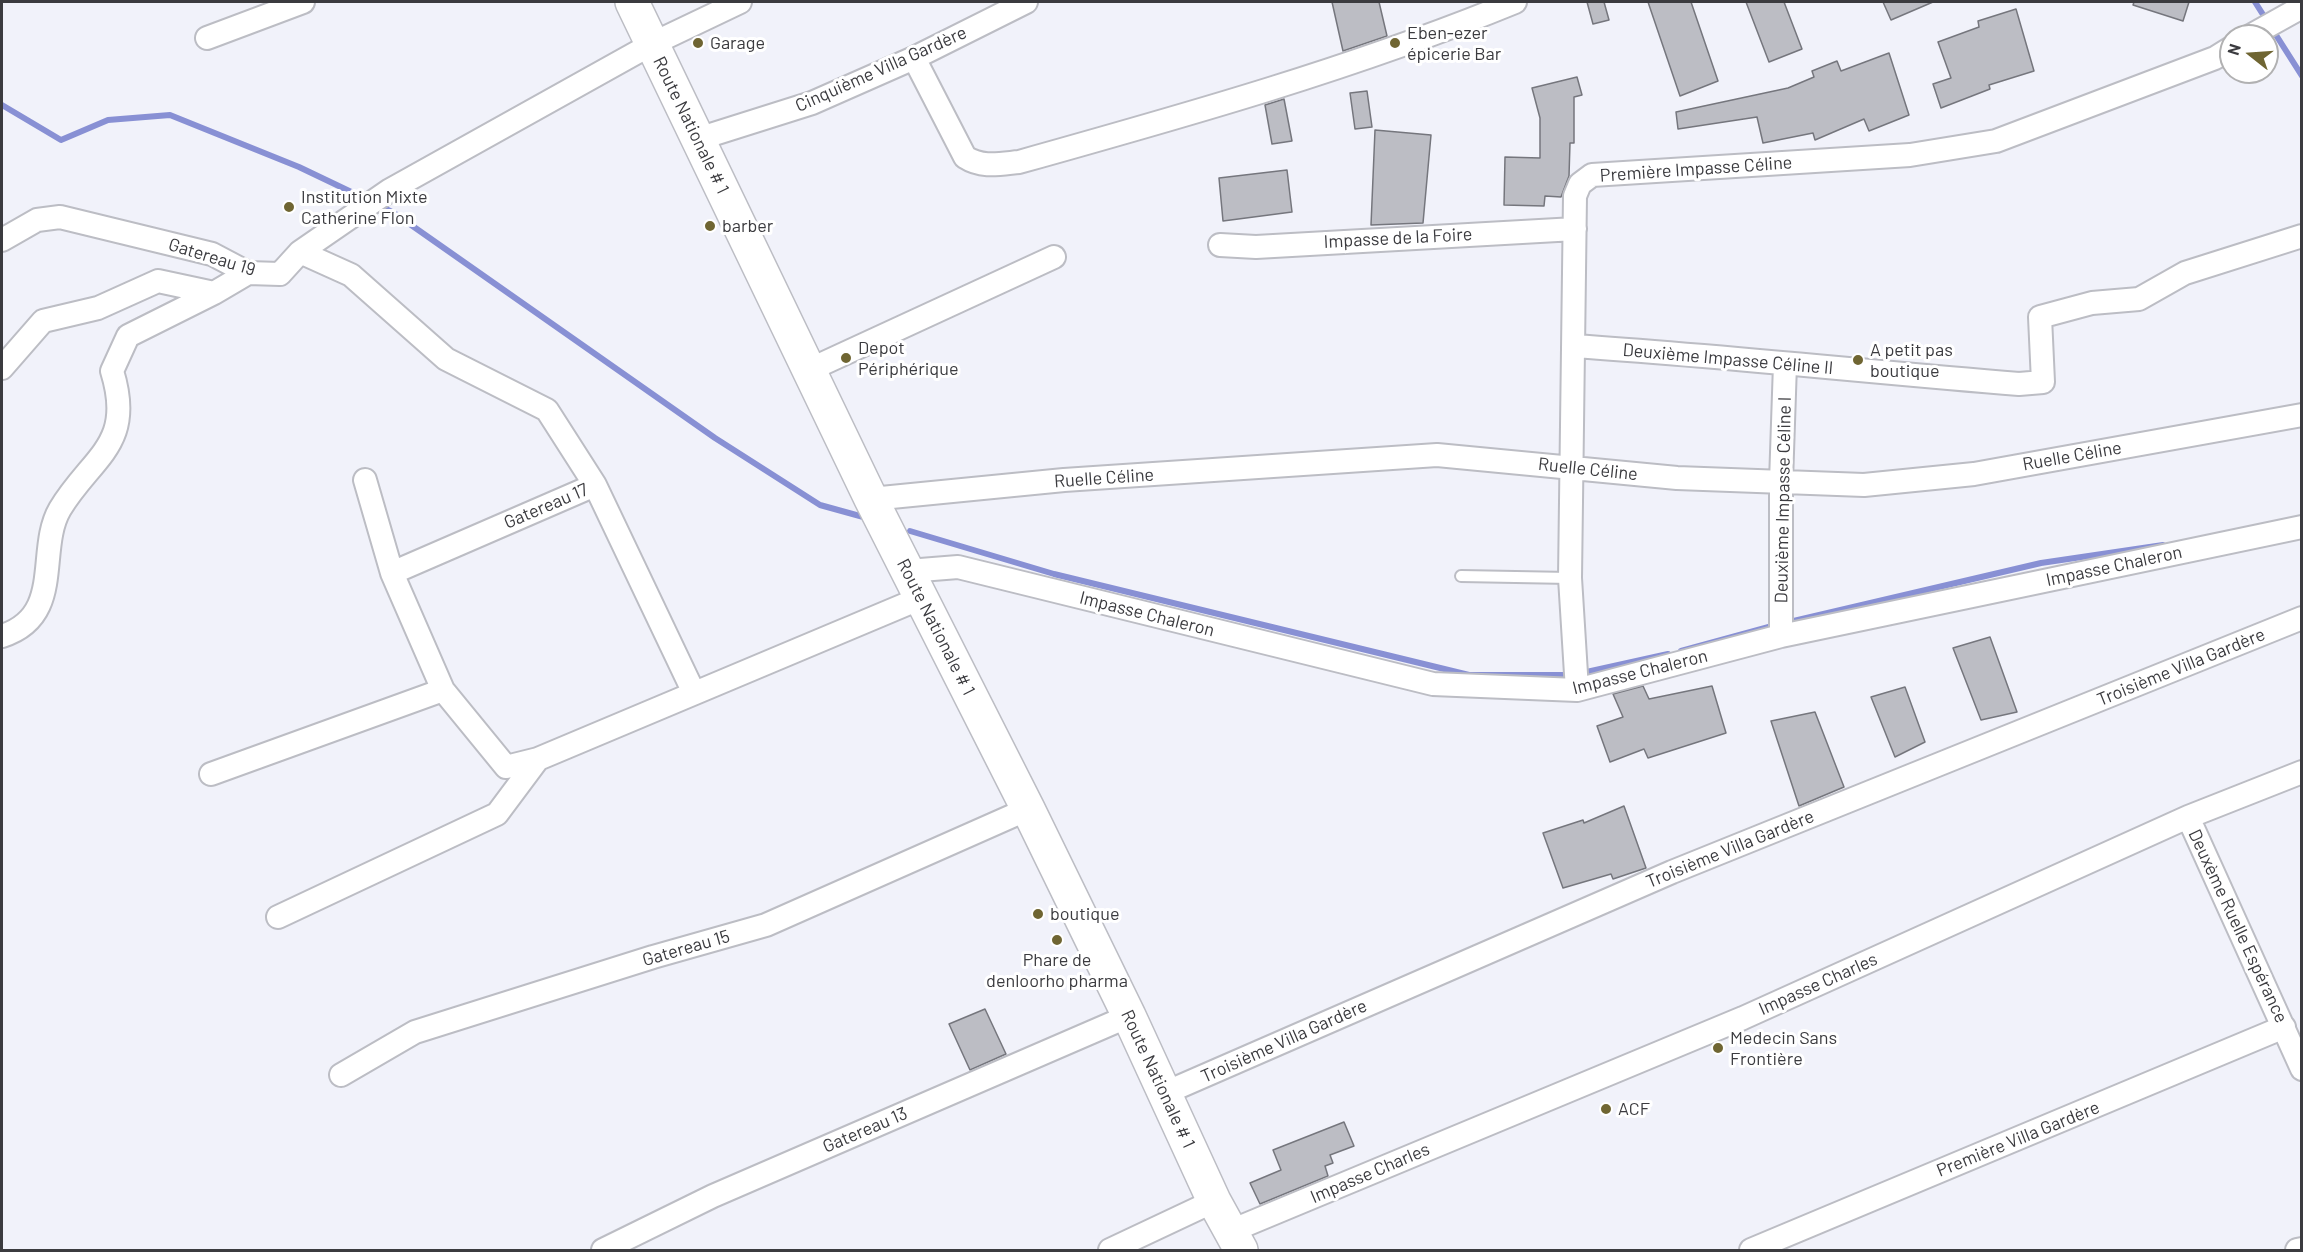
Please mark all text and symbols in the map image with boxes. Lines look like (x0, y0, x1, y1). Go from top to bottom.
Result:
street label: Cinquième Villa Gardère (792, 21, 970, 117)
place label: Eben-ezer épicerie Bar (1407, 22, 1501, 64)
north arrow (2219, 24, 2279, 84)
place label: Garage (710, 32, 765, 54)
marker: Garage (691, 36, 705, 50)
marker: Eben-ezer épicerie Bar (1388, 36, 1402, 50)
text: N (2223, 41, 2244, 57)
street label: Route Nationale # 1 (648, 53, 734, 197)
street label: Première Impasse Céline (1599, 152, 1793, 186)
place label: Institution Mixte Catherine Flon (301, 186, 428, 228)
marker: Institution Mixte Catherine Flon (282, 200, 296, 214)
place label: barber (722, 215, 773, 237)
marker: barber (703, 219, 717, 233)
street label: Impasse de la Foire (1323, 223, 1473, 253)
street label: Gatereau 19 (166, 234, 258, 280)
place label: Depot Périphérique (858, 337, 958, 380)
street label: Deuxième Impasse Céline II (1622, 339, 1834, 379)
place label: A petit pas boutique (1870, 339, 1953, 382)
marker: Depot Périphérique (839, 351, 853, 365)
marker: A petit pas boutique (1851, 353, 1865, 367)
street label: Deuxième Impasse Céline I (1770, 396, 1796, 604)
street label: Ruelle Céline (2021, 437, 2123, 475)
street label: Ruelle Céline (1537, 453, 1639, 485)
street label: Ruelle Céline (1053, 464, 1155, 492)
street label: Gatereau 17 (501, 479, 591, 533)
street label: Impasse Chaleron (2044, 541, 2184, 591)
street label: Route Nationale # 1 (892, 555, 980, 699)
street label: Impasse Chaleron (1077, 587, 1217, 641)
street label: Troisième Villa Gardère (2094, 623, 2268, 711)
street label: Impasse Chaleron (1570, 645, 1710, 699)
street label: Troisième Villa Gardère (1643, 805, 1817, 893)
street label: Deuxème Ruelle Espérance (2184, 826, 2292, 1026)
place label: boutique (1050, 903, 1119, 925)
marker: boutique (1031, 907, 1045, 921)
street label: Gatereau 15 (640, 925, 732, 971)
marker: Phare de denloorho pharma (1050, 933, 1064, 947)
street label: Impasse Charles (1755, 948, 1881, 1020)
place label: Phare de denloorho pharma (986, 949, 1128, 992)
street label: Troisième Villa Gardère (1198, 995, 1370, 1087)
street label: Route Nationale # 1 (1116, 1006, 1200, 1152)
place label: Medecin Sans Frontière (1730, 1027, 1837, 1070)
marker: Medecin Sans Frontière (1711, 1041, 1725, 1055)
street label: Première Villa Gardère (1933, 1096, 2103, 1182)
place label: ACF (1618, 1098, 1650, 1120)
street label: Gatereau 13 (819, 1102, 911, 1158)
marker: ACF (1599, 1102, 1613, 1116)
street label: Impasse Charles (1307, 1138, 1433, 1208)

